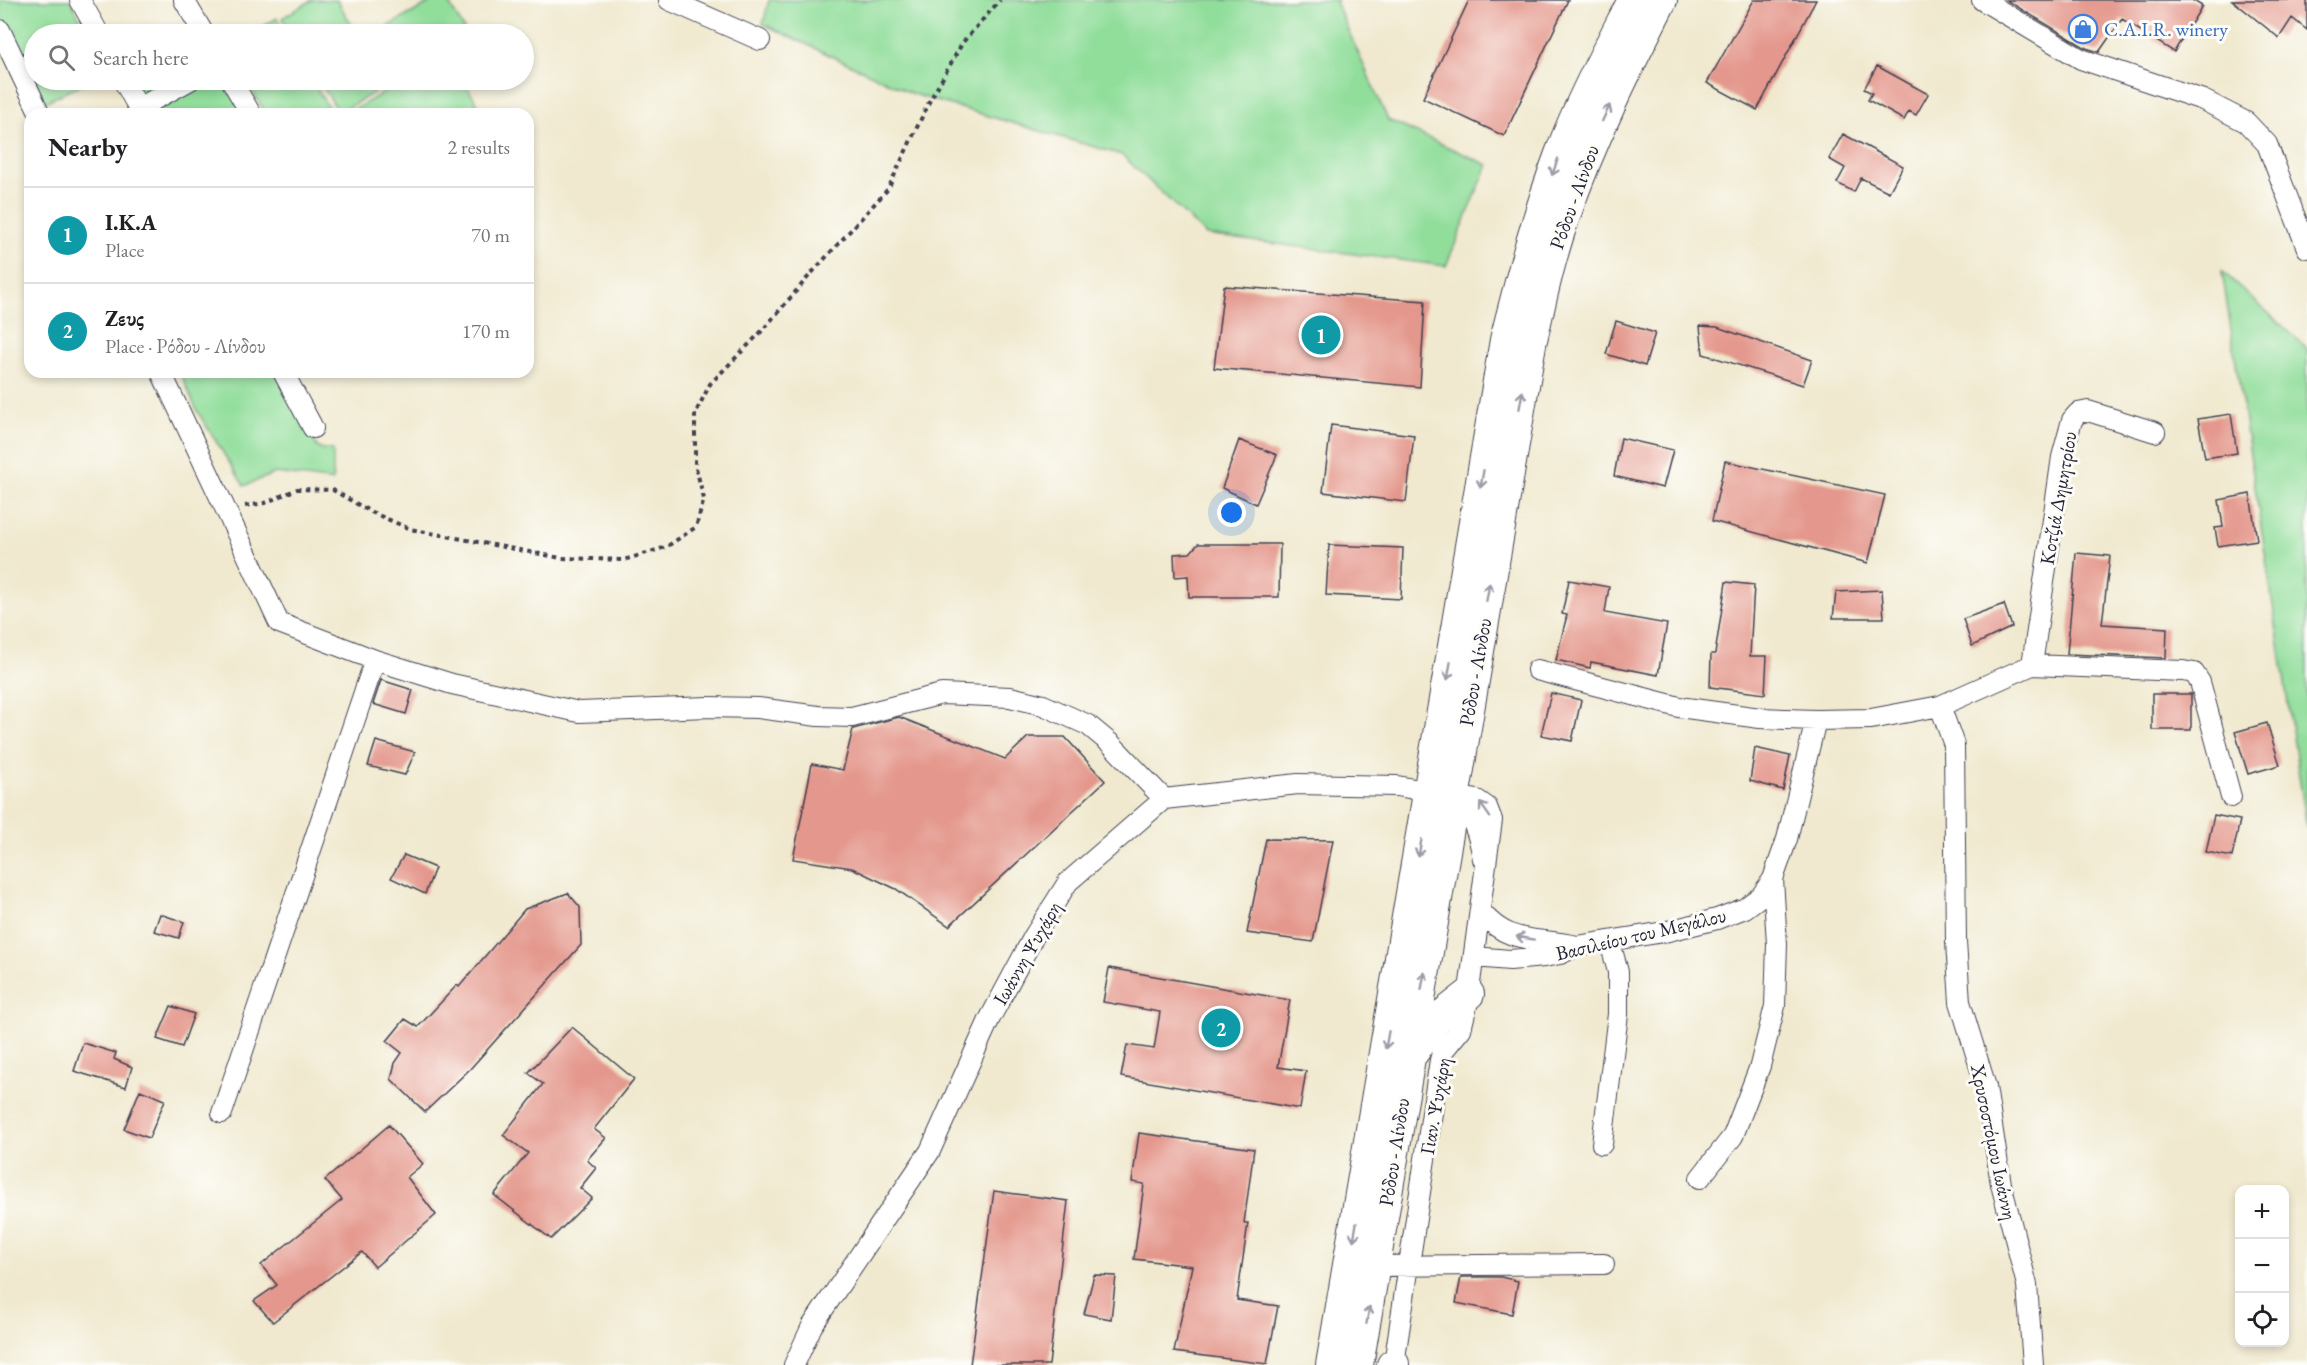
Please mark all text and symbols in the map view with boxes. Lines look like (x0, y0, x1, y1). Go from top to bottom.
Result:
shop icon: C.A.I.R. winery (2067, 13, 2099, 45)
place label: C.A.I.R. winery (2104, 16, 2228, 42)
search box (24, 24, 534, 90)
icon: search (45, 41, 78, 74)
text: Search here (93, 43, 188, 72)
one-way arrow (1600, 105, 1612, 123)
text: Nearby (48, 130, 128, 164)
text: 2 results (447, 134, 510, 160)
street label: Ρόδου - Λίνδου (1543, 141, 1605, 253)
one-way arrow (1549, 157, 1560, 176)
text: Ι.Κ.Α (105, 208, 157, 237)
text: 1 (62, 222, 73, 248)
text: 70 m (471, 222, 510, 248)
text: Place (105, 237, 144, 263)
text: Ζευς (105, 304, 144, 333)
pin: 1 (1302, 312, 1340, 358)
text: 2 (62, 318, 73, 344)
text: 170 m (462, 318, 510, 344)
text: Place · Ρόδου - Λίνδου (105, 333, 266, 359)
one-way arrow (1516, 391, 1527, 410)
street label: Κοτζιά Δημητρίου (2033, 429, 2083, 567)
one-way arrow (1476, 468, 1487, 488)
your location (1217, 498, 1246, 527)
one-way arrow (1483, 583, 1494, 603)
street label: Ρόδου - Λίνδου (1453, 616, 1497, 728)
one-way arrow (1444, 661, 1455, 680)
one-way arrow (1479, 801, 1492, 818)
one-way arrow (1414, 837, 1425, 857)
street label: Ιωάννη Ψυχάρη (987, 896, 1067, 1010)
street label: Βασιλείου του Μεγάλου (1553, 902, 1729, 966)
one-way arrow (1515, 932, 1535, 943)
one-way arrow (1418, 972, 1429, 991)
pin: 2 (1202, 1006, 1240, 1050)
one-way arrow (1382, 1030, 1393, 1050)
street label: Γιαν. Ψυχάρη (1414, 1056, 1456, 1156)
street label: Χρυσοστόμου Ιωάννη (1965, 1061, 2023, 1222)
street label: Ρόδου - Λίνδου (1373, 1096, 1415, 1208)
map controls (2235, 1185, 2289, 1347)
button: + (2235, 1185, 2289, 1239)
one-way arrow (1350, 1222, 1361, 1242)
button: − (2235, 1239, 2289, 1293)
button: locate (2235, 1293, 2289, 1347)
one-way arrow (1363, 1306, 1374, 1326)

